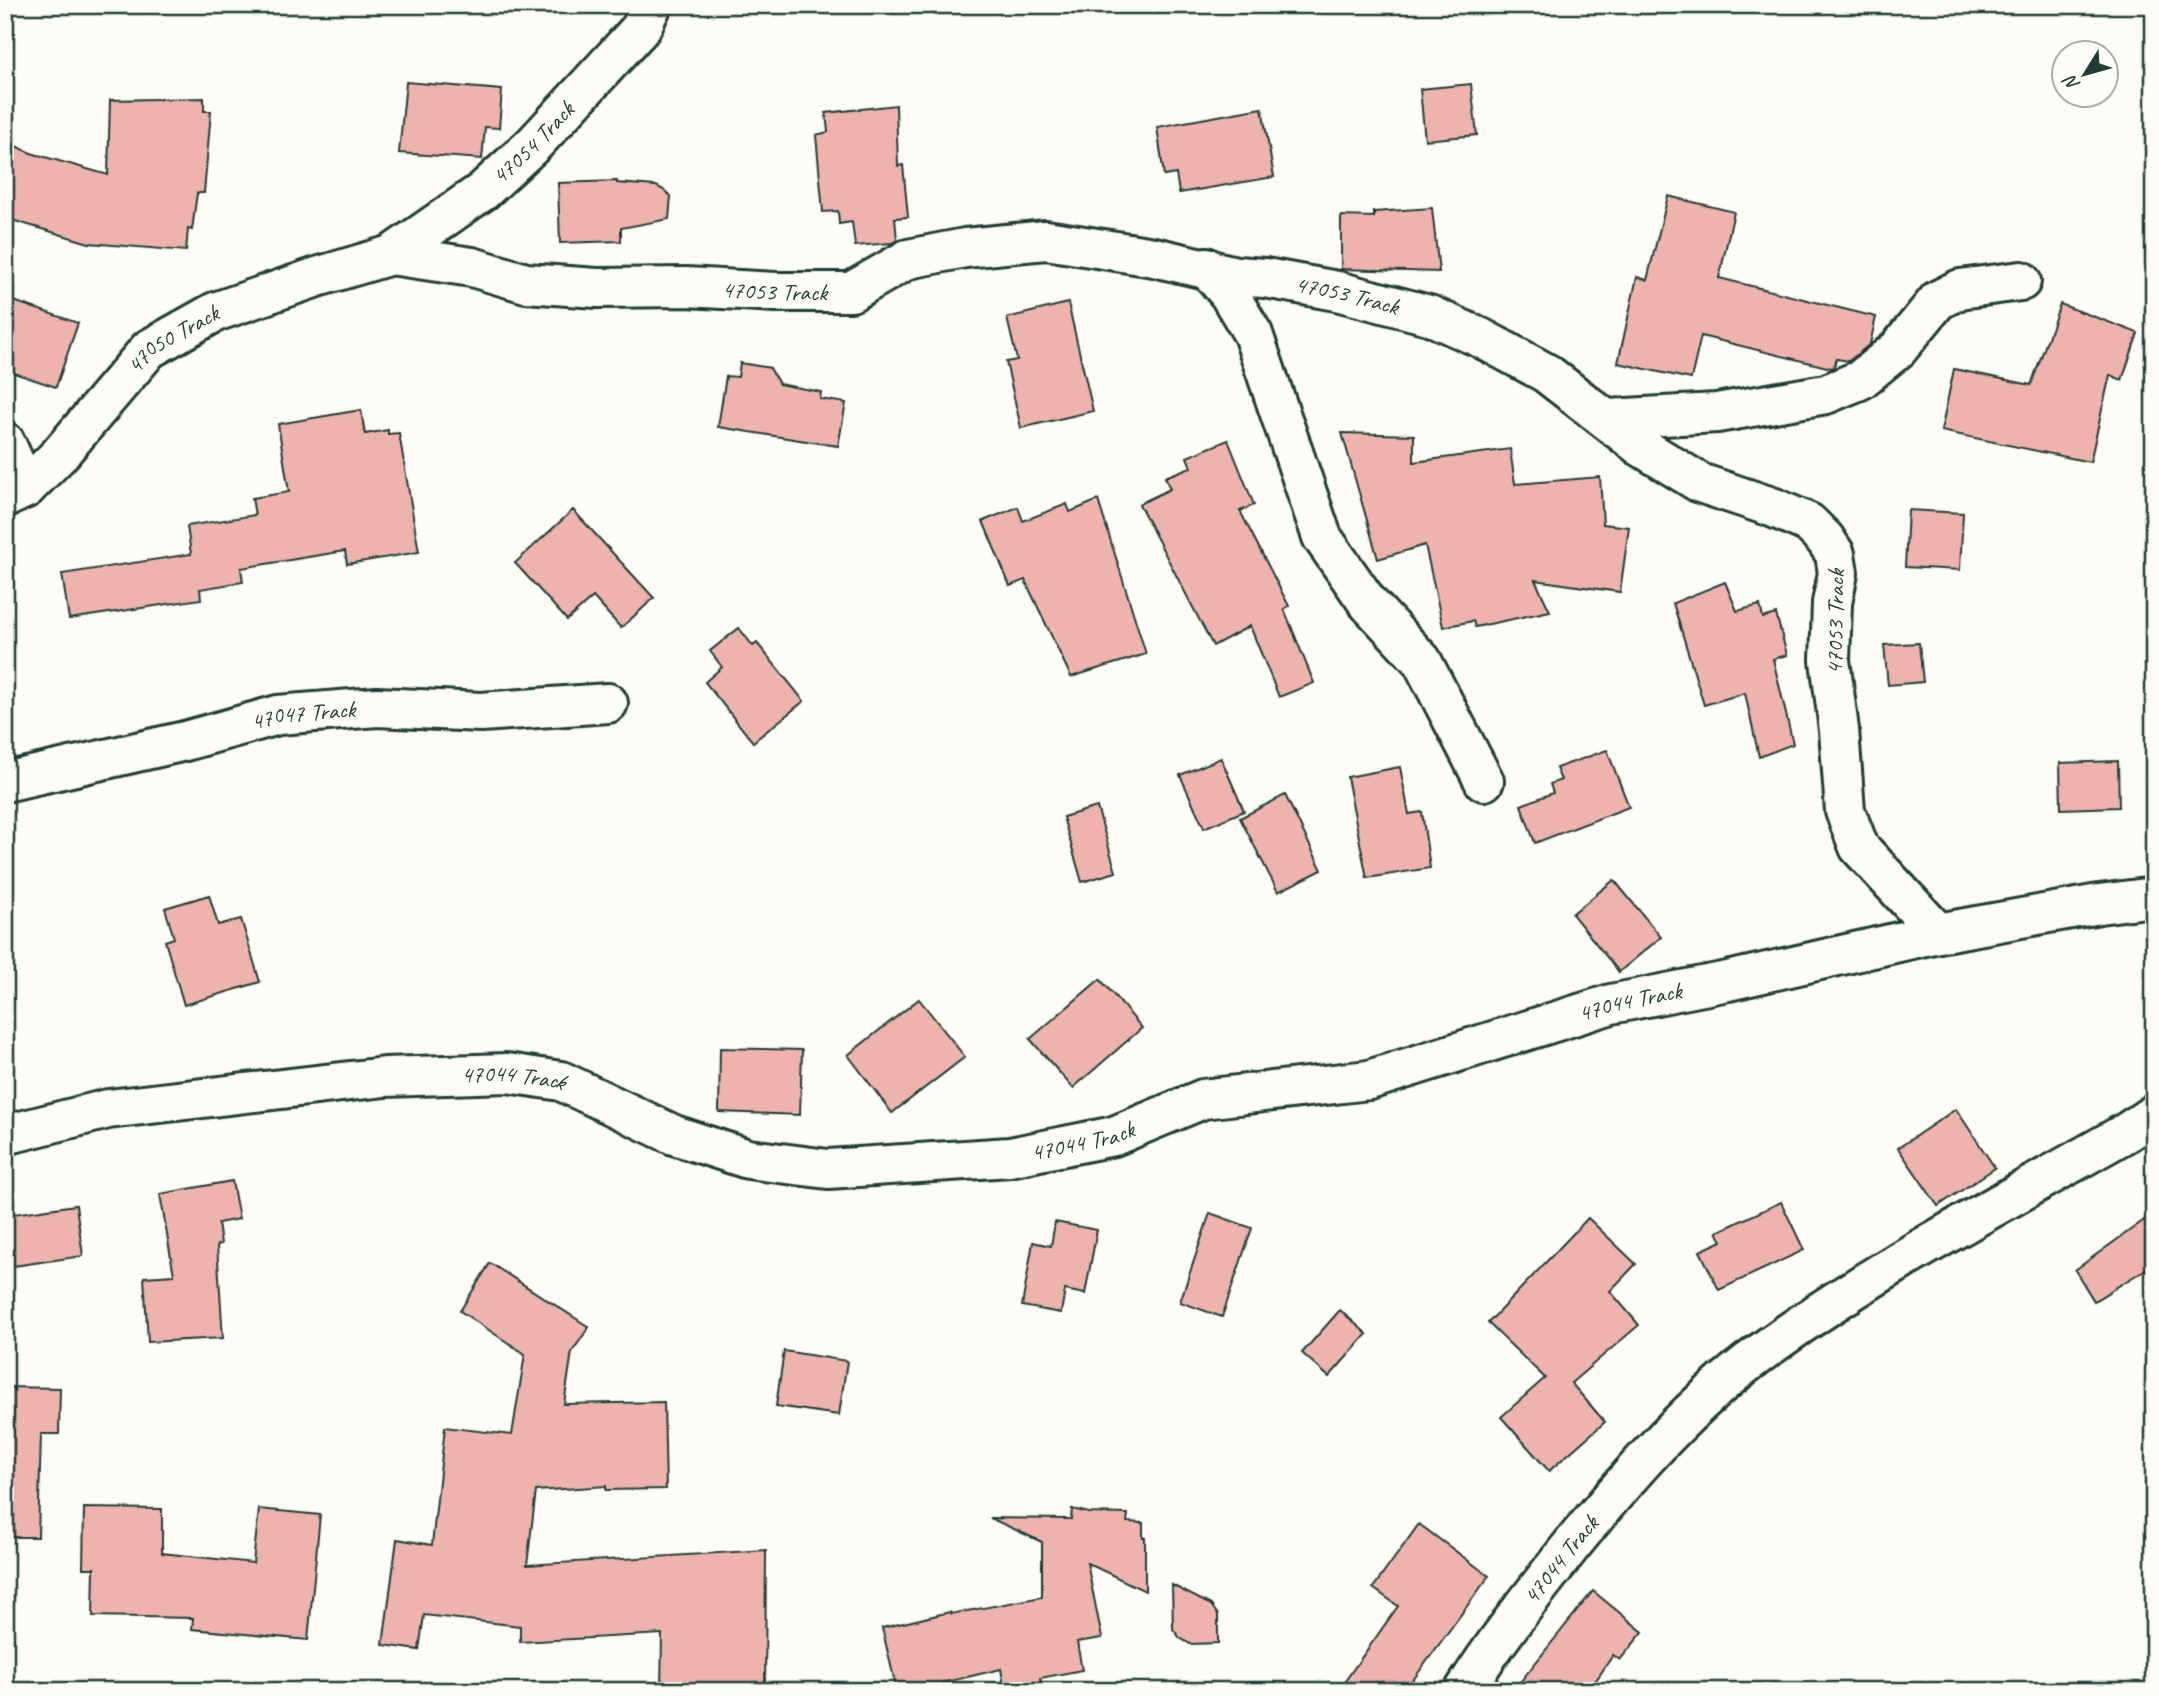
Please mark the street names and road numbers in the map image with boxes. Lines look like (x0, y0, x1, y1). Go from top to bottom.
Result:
street label: 47054 Track (485, 94, 582, 191)
street label: 47053 Track (1293, 269, 1404, 322)
street label: 47053 Track (721, 274, 829, 307)
street label: 47050 Track (120, 297, 226, 380)
street label: 47053 Track (1819, 567, 1851, 675)
street label: 47047 Track (247, 694, 359, 737)
street label: 47044 Track (1574, 975, 1686, 1028)
street label: 47044 Track (461, 1058, 574, 1098)
street label: 47044 Track (1028, 1113, 1141, 1167)
street label: 47044 Track (1516, 1508, 1606, 1610)

